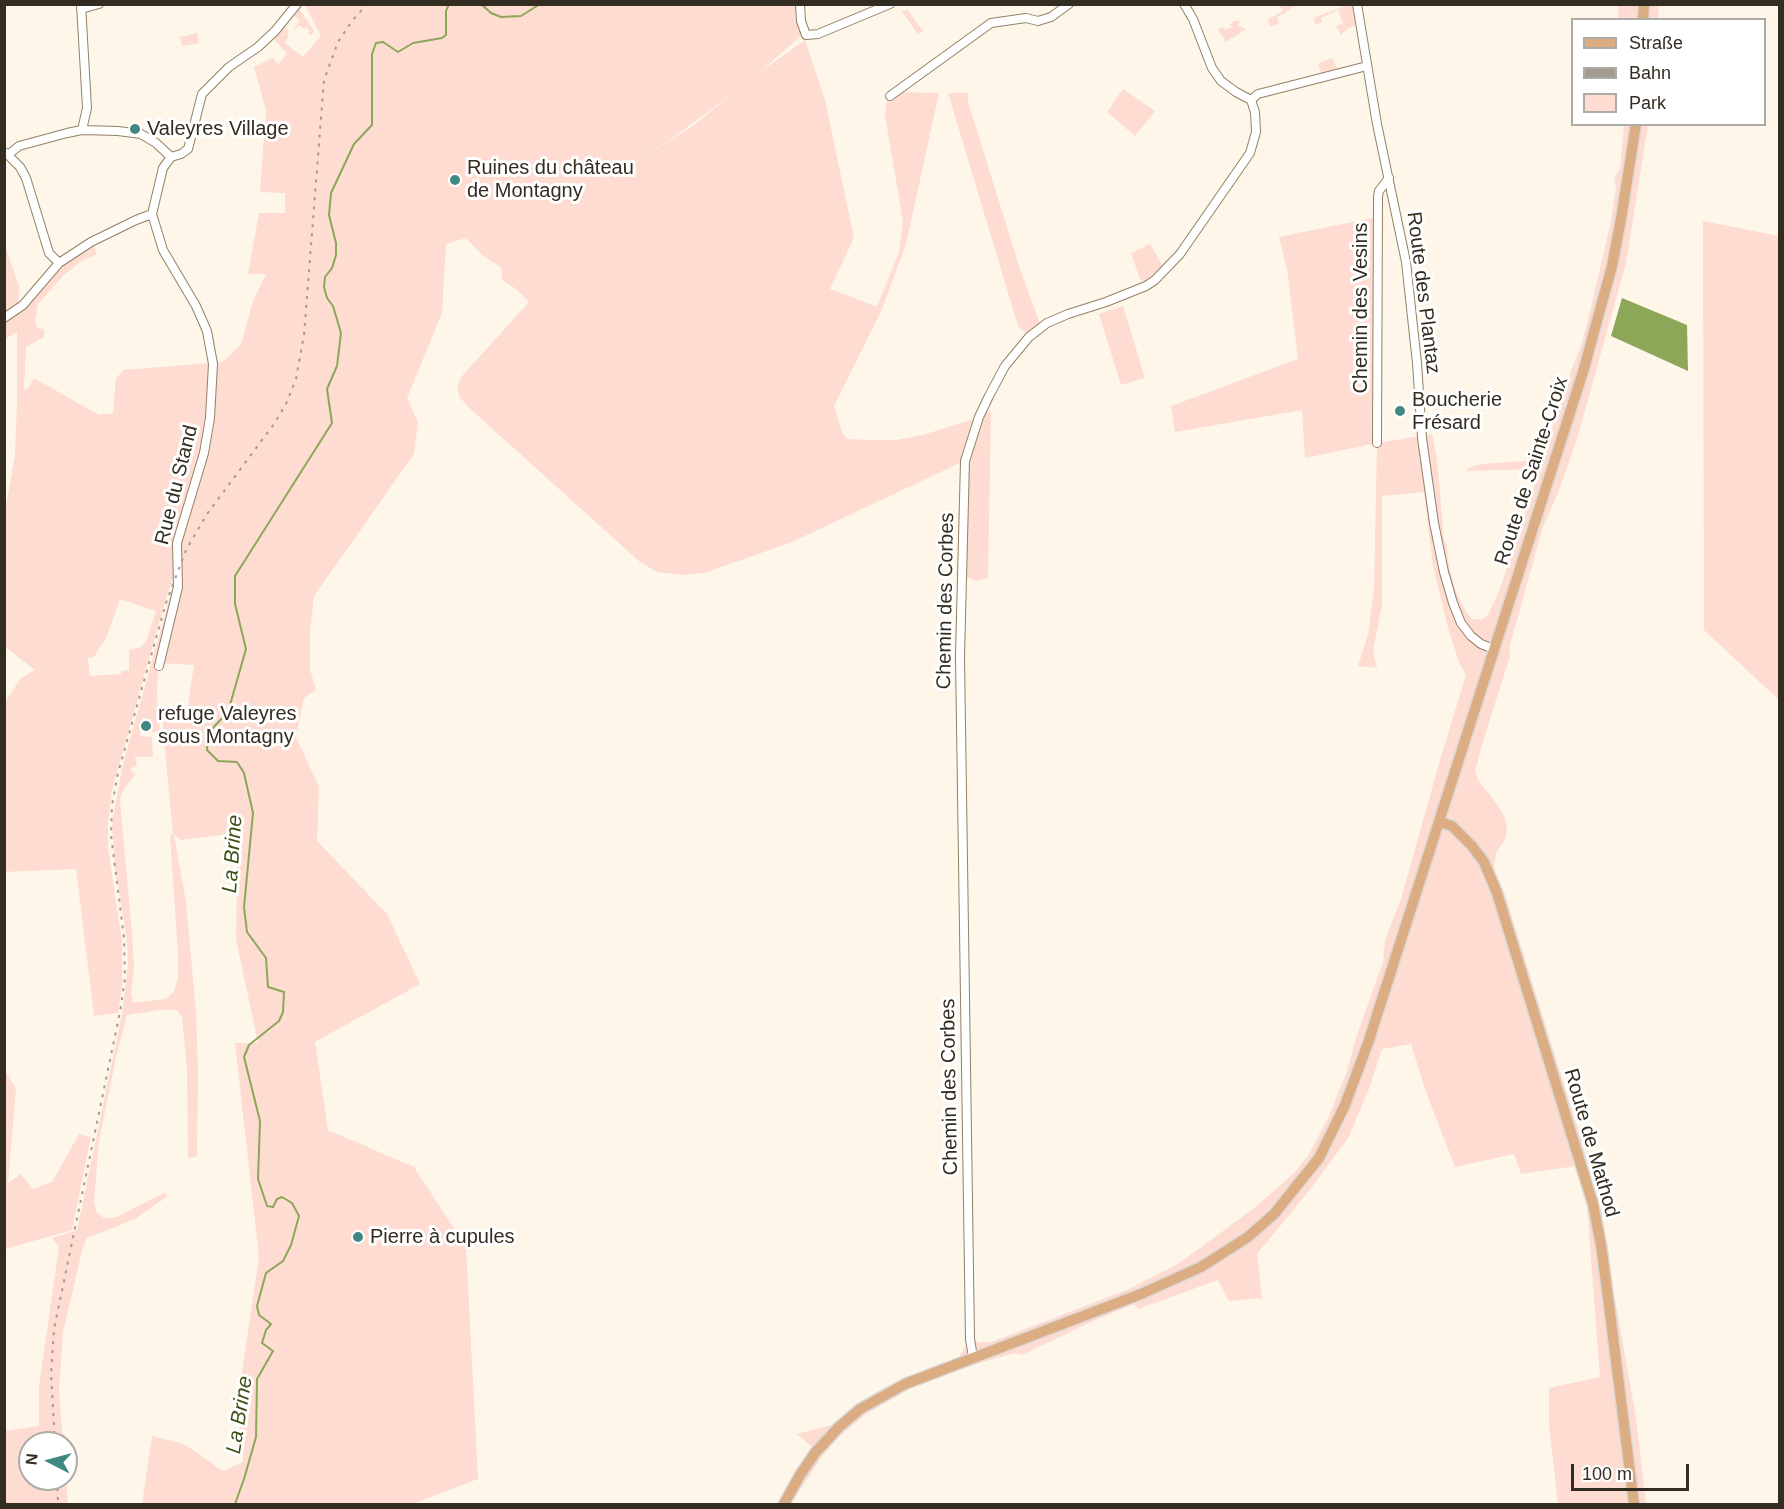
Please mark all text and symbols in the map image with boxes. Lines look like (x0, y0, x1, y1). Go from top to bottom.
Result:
legend (1571, 18, 1766, 126)
text: Straße (1629, 33, 1683, 53)
text: Bahn (1629, 63, 1671, 83)
text: Park (1629, 93, 1666, 113)
place label: Valeyres Village (147, 117, 289, 141)
marker: Valeyres Village (128, 122, 142, 136)
place label: Ruines du château de Montagny (467, 156, 634, 203)
marker: Ruines du château de Montagny (448, 173, 462, 187)
street label: Route des Plantaz (1401, 210, 1445, 376)
street label: Chemin des Vesins (1349, 222, 1373, 394)
street label: Route de Sainte-Croix (1490, 374, 1574, 568)
place label: Boucherie Frésard (1412, 388, 1502, 435)
marker: Boucherie Frésard (1393, 404, 1407, 418)
street label: Rue du Stand (151, 423, 203, 547)
street label: Chemin des Corbes (932, 512, 960, 690)
place label: refuge Valeyres sous Montagny (158, 702, 297, 749)
marker: refuge Valeyres sous Montagny (139, 719, 153, 733)
water label: La Brine (218, 814, 248, 894)
street label: Chemin des Corbes (936, 998, 964, 1176)
street label: Route de Mathod (1558, 1066, 1624, 1220)
place label: Pierre à cupules (370, 1225, 515, 1249)
marker: Pierre à cupules (351, 1230, 365, 1244)
water label: La Brine (221, 1374, 259, 1456)
north arrow (18, 1431, 78, 1491)
scale bar (1574, 1452, 1692, 1490)
text: N (23, 1453, 41, 1466)
text: 100 m (1582, 1464, 1632, 1484)

